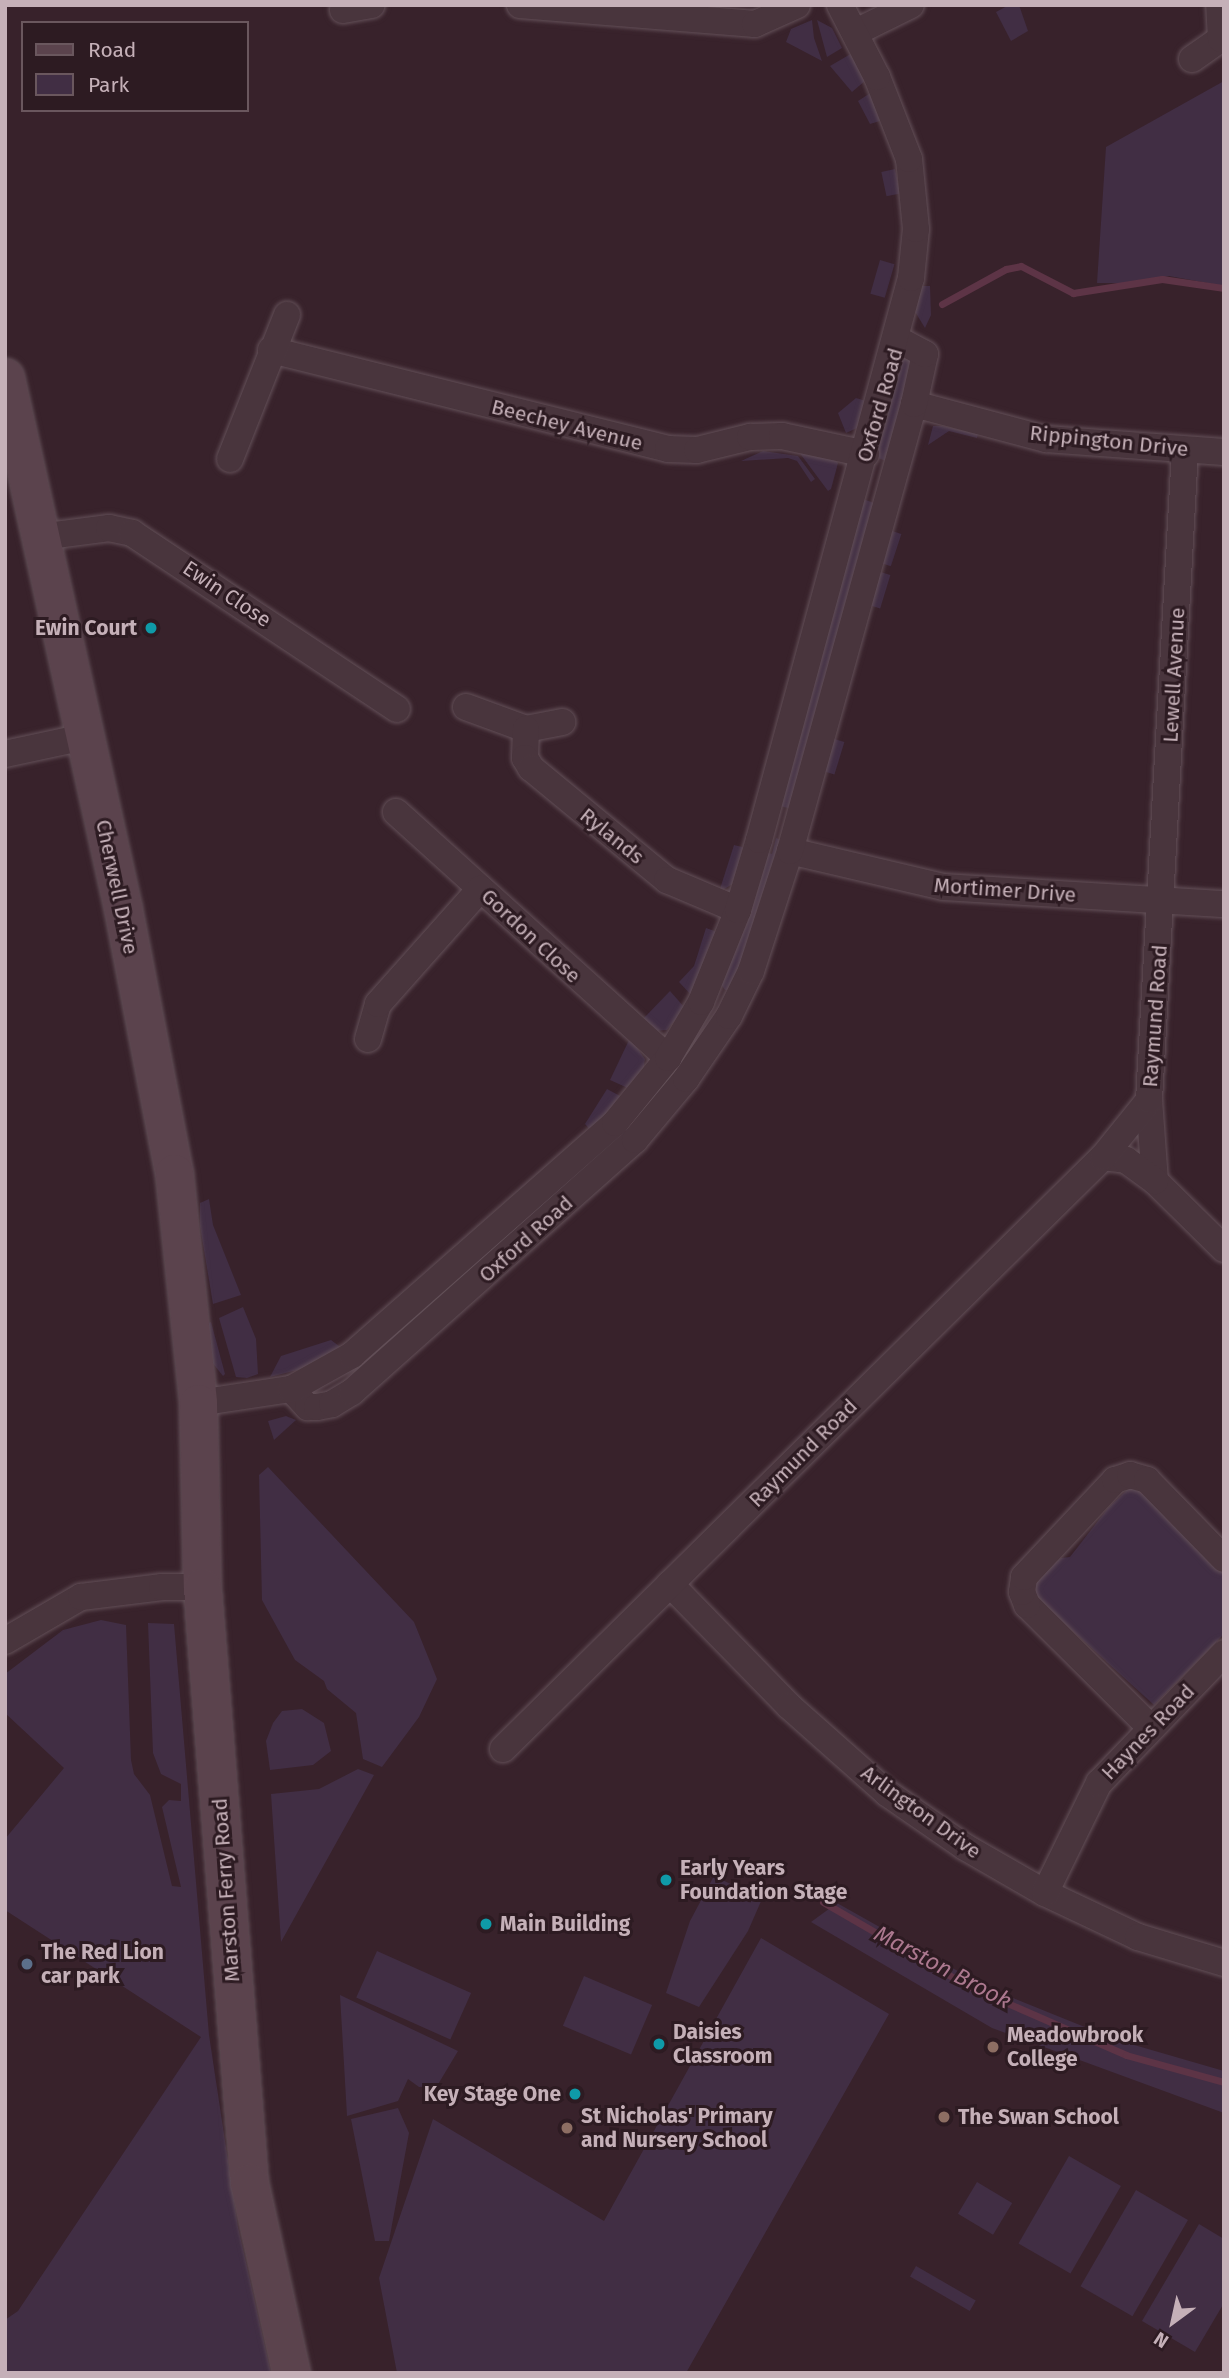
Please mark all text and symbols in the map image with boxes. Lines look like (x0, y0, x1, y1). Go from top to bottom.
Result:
legend (21, 21, 248, 112)
text: Road (88, 37, 136, 63)
text: Park (88, 72, 129, 98)
street label: Oxford Road (852, 345, 908, 465)
street label: Beechey Avenue (489, 394, 645, 456)
street label: Rippington Drive (1028, 420, 1190, 462)
street label: Ewin Close (178, 555, 276, 633)
street label: Lewell Avenue (1158, 607, 1190, 743)
place label: Ewin Court (35, 615, 137, 641)
marker: Ewin Court (143, 620, 159, 636)
street label: Rylands (575, 803, 649, 869)
street label: Cherwell Drive (90, 817, 144, 957)
street label: Mortimer Drive (933, 872, 1077, 908)
street label: Gordon Close (476, 884, 586, 988)
street label: Raymund Road (1137, 944, 1173, 1088)
street label: Oxford Road (474, 1190, 578, 1288)
street label: Raymund Road (744, 1394, 862, 1512)
street label: Haynes Road (1096, 1679, 1200, 1785)
street label: Arlington Drive (856, 1760, 986, 1864)
street label: Marston Ferry Road (207, 1797, 245, 1983)
place label: Early Years Foundation Stage (680, 1855, 847, 1905)
marker: Early Years Foundation Stage (658, 1872, 674, 1888)
place label: Main Building (500, 1911, 630, 1937)
marker: Main Building (478, 1916, 494, 1932)
water label: Marston Brook (870, 1919, 1016, 2015)
place label: The Red Lion car park (41, 1939, 164, 1989)
marker: The Red Lion car park (19, 1956, 35, 1972)
place label: Daisies Classroom (673, 2019, 772, 2069)
place label: Meadowbrook College (1007, 2022, 1143, 2072)
marker: Daisies Classroom (651, 2036, 667, 2052)
marker: Meadowbrook College (985, 2039, 1001, 2055)
place label: Key Stage One (424, 2081, 561, 2107)
marker: Key Stage One (567, 2086, 583, 2102)
place label: St Nicholas' Primary and Nursery School (581, 2103, 773, 2153)
place label: The Swan School (958, 2104, 1119, 2130)
marker: The Swan School (936, 2109, 952, 2125)
marker: St Nicholas' Primary and Nursery School (559, 2120, 575, 2136)
north arrow (1138, 2287, 1208, 2357)
text: N (1150, 2327, 1173, 2353)

